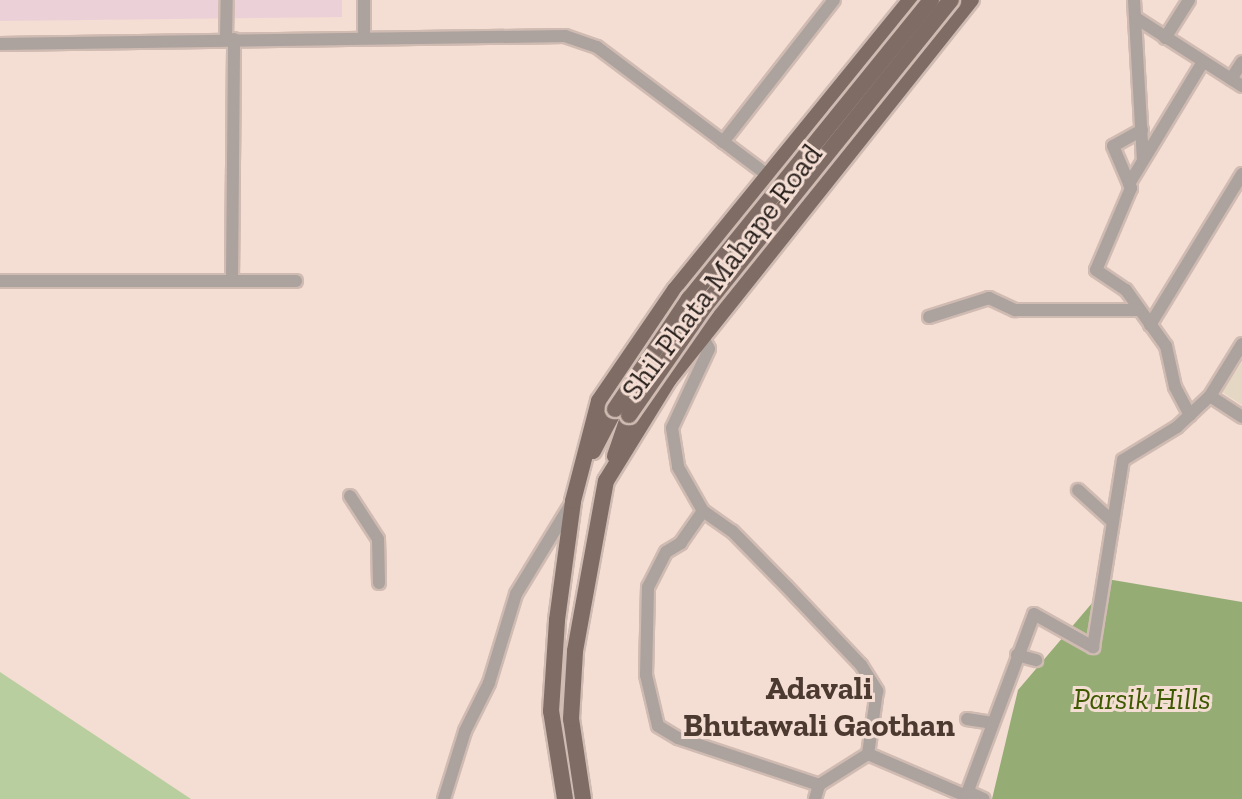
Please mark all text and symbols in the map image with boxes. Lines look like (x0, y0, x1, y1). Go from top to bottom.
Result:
street label: Shil Phata Mahape Road (614, 137, 830, 407)
district label: Adavali Bhutawali Gaothan (683, 670, 955, 745)
park label: Parsik Hills (1073, 681, 1211, 717)

